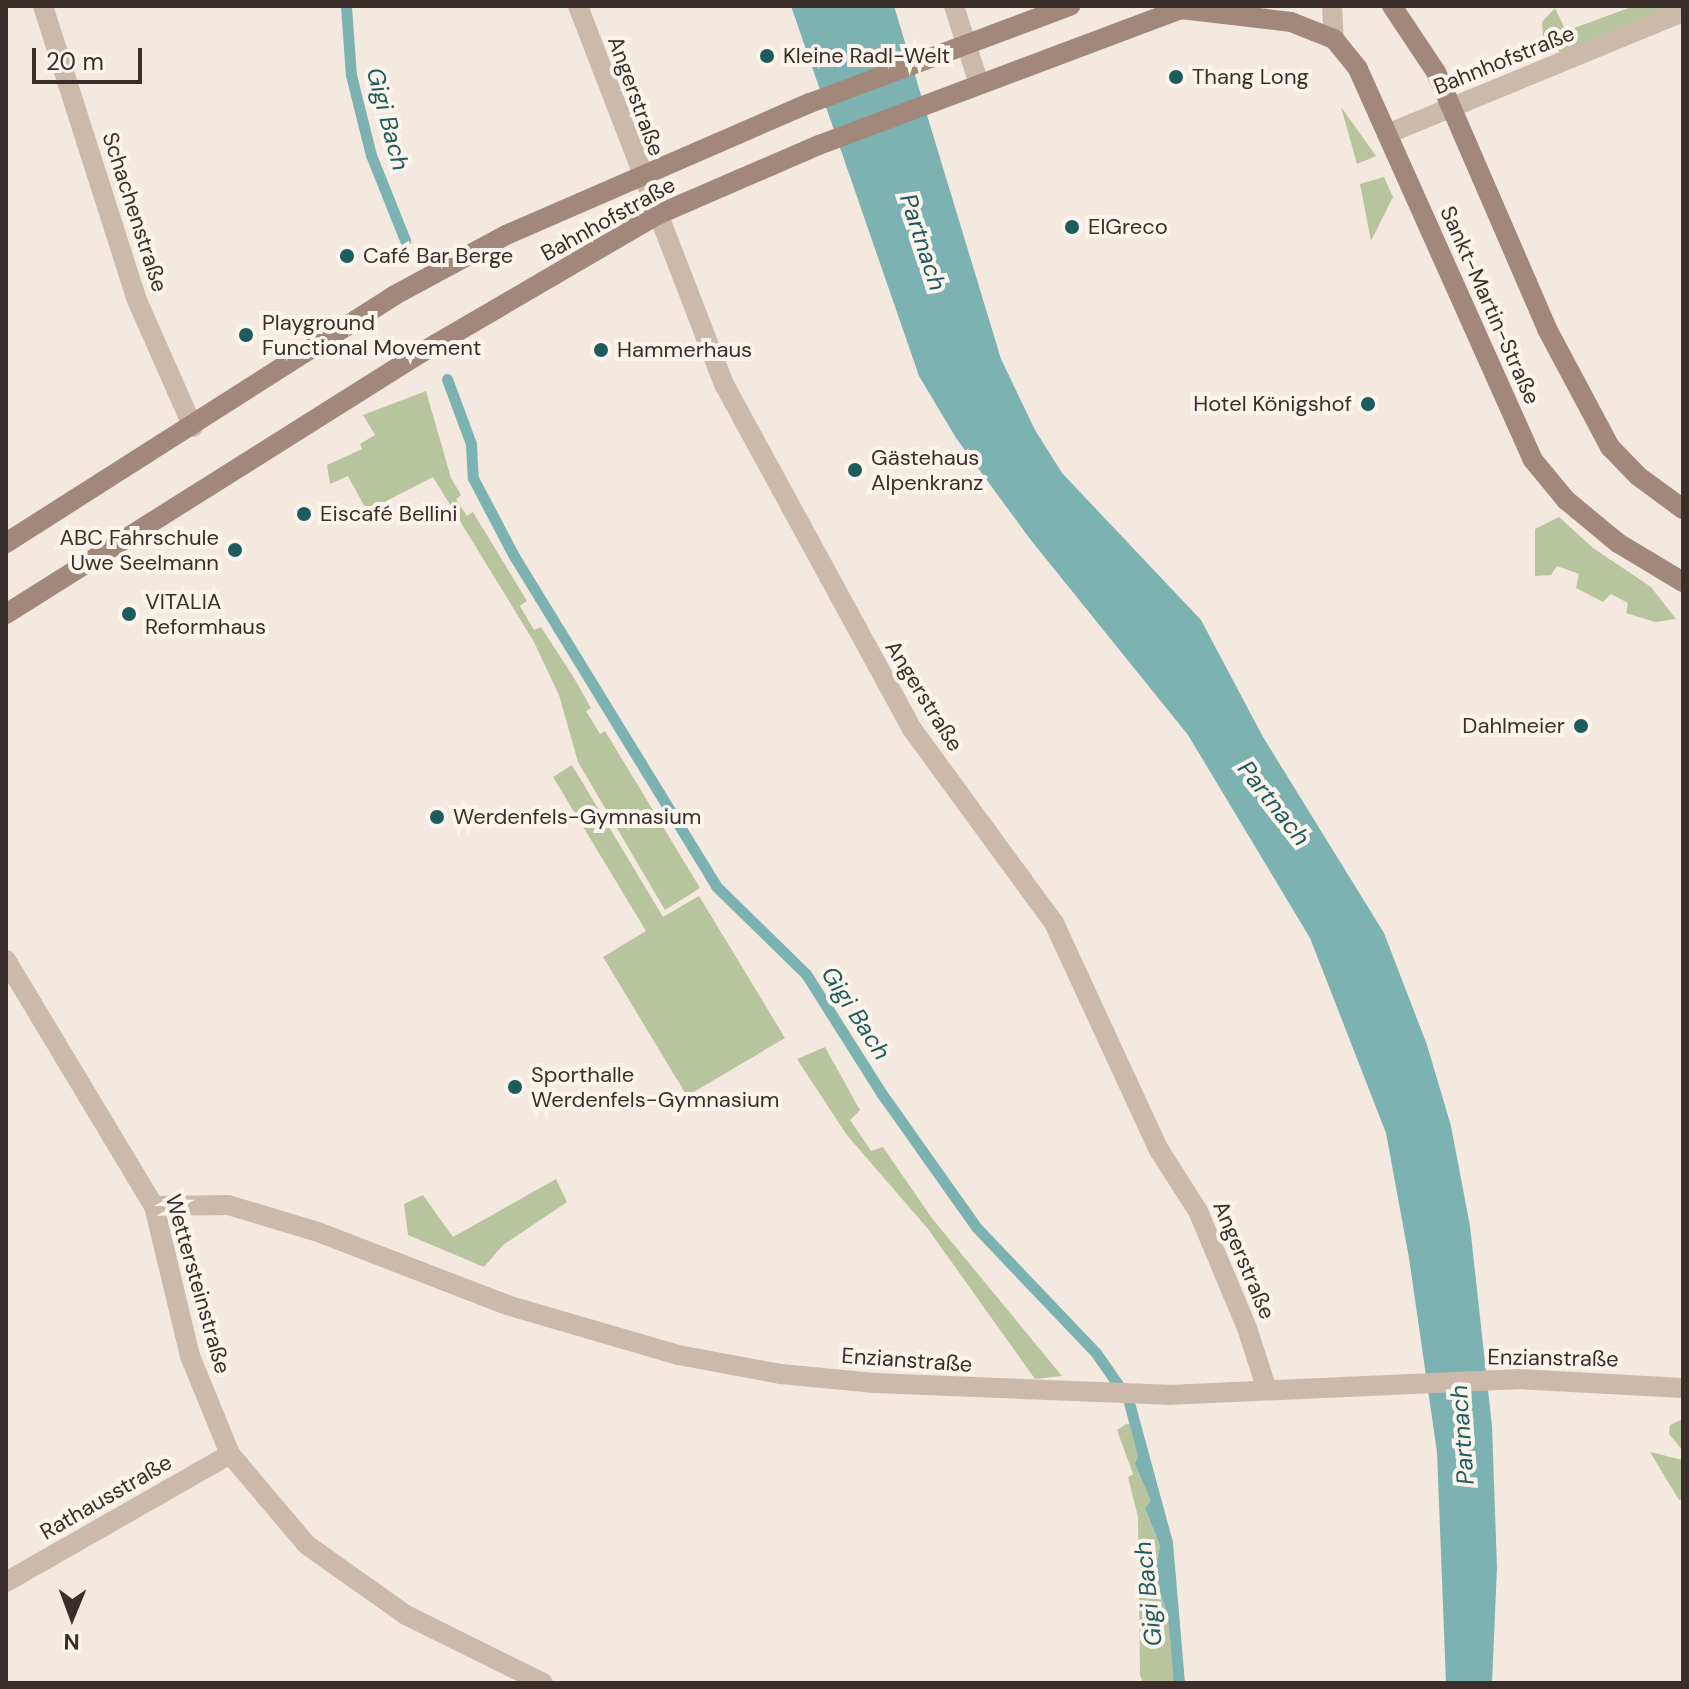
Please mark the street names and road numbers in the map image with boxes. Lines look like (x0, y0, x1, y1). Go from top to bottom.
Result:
street label: Bahnhofstraße (1430, 20, 1578, 100)
street label: Angerstraße (602, 32, 670, 160)
street label: Schachenstraße (97, 129, 173, 295)
street label: Bahnhofstraße (536, 171, 680, 267)
street label: Sankt-Martin-Straße (1434, 202, 1546, 408)
street label: Angerstraße (879, 636, 969, 756)
street label: Wettersteinstraße (160, 1191, 236, 1377)
street label: Angerstraße (1207, 1197, 1281, 1323)
street label: Enzianstraße (841, 1342, 973, 1378)
street label: Enzianstraße (1487, 1344, 1619, 1372)
street label: Rathausstraße (36, 1449, 176, 1545)

